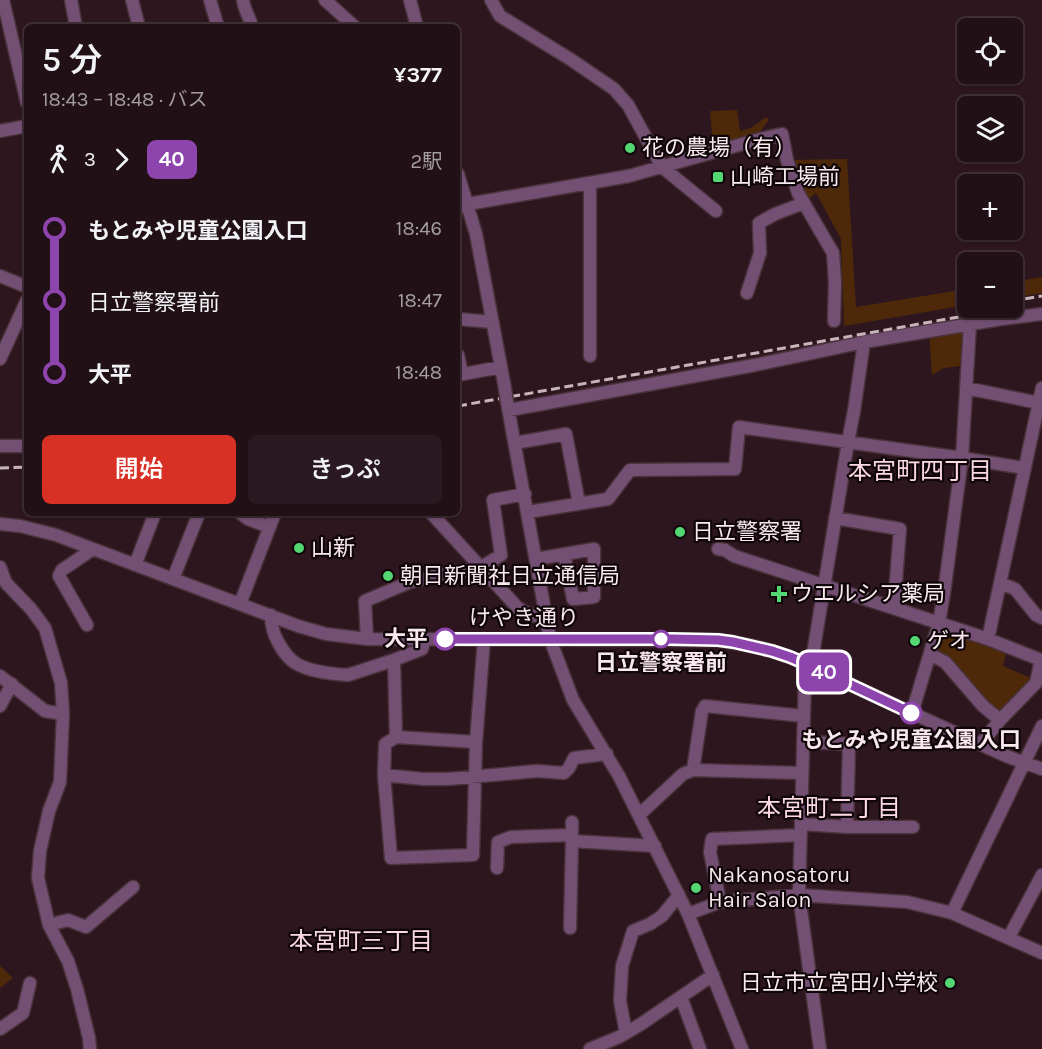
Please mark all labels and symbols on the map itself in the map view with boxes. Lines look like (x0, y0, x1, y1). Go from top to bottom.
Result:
place label: 花の農場（有） (642, 135, 796, 161)
marker: 花の農場（有） (623, 141, 637, 155)
place label: 山崎工場前 (730, 164, 840, 190)
marker: 山崎工場前 (711, 170, 725, 184)
district label: 本宮町四丁目 (848, 457, 992, 485)
place label: 日立警察署 (692, 519, 802, 545)
marker: 日立警察署 (673, 525, 687, 539)
place label: 山新 (311, 535, 355, 561)
marker: 山新 (292, 541, 306, 555)
place label: 朝日新聞社日立通信局 (400, 563, 620, 589)
marker: 朝日新聞社日立通信局 (381, 569, 395, 583)
place label: ウエルシア薬局 (791, 581, 945, 607)
marker: ウエルシア薬局 (772, 587, 786, 601)
street label: けやき通り (469, 605, 579, 631)
place label: 大平 (384, 626, 428, 652)
marker: 大平 (434, 628, 456, 650)
place label: ゲオ (927, 628, 971, 654)
marker: 日立警察署前 (652, 630, 670, 648)
marker: ゲオ (908, 634, 922, 648)
place label: 日立警察署前 (595, 650, 727, 676)
line badge: 40 (797, 652, 851, 692)
marker: もとみや児童公園入口 (900, 702, 922, 724)
place label: もとみや児童公園入口 (801, 727, 1021, 753)
district label: 本宮町二丁目 (757, 794, 901, 822)
place label: Nakanosatoru Hair Salon (708, 862, 850, 913)
marker: Nakanosatoru Hair Salon (689, 881, 703, 895)
district label: 本宮町三丁目 (289, 927, 433, 955)
place label: 日立市立宮田小学校 (740, 970, 938, 996)
marker: 日立市立宮田小学校 (943, 976, 957, 990)

